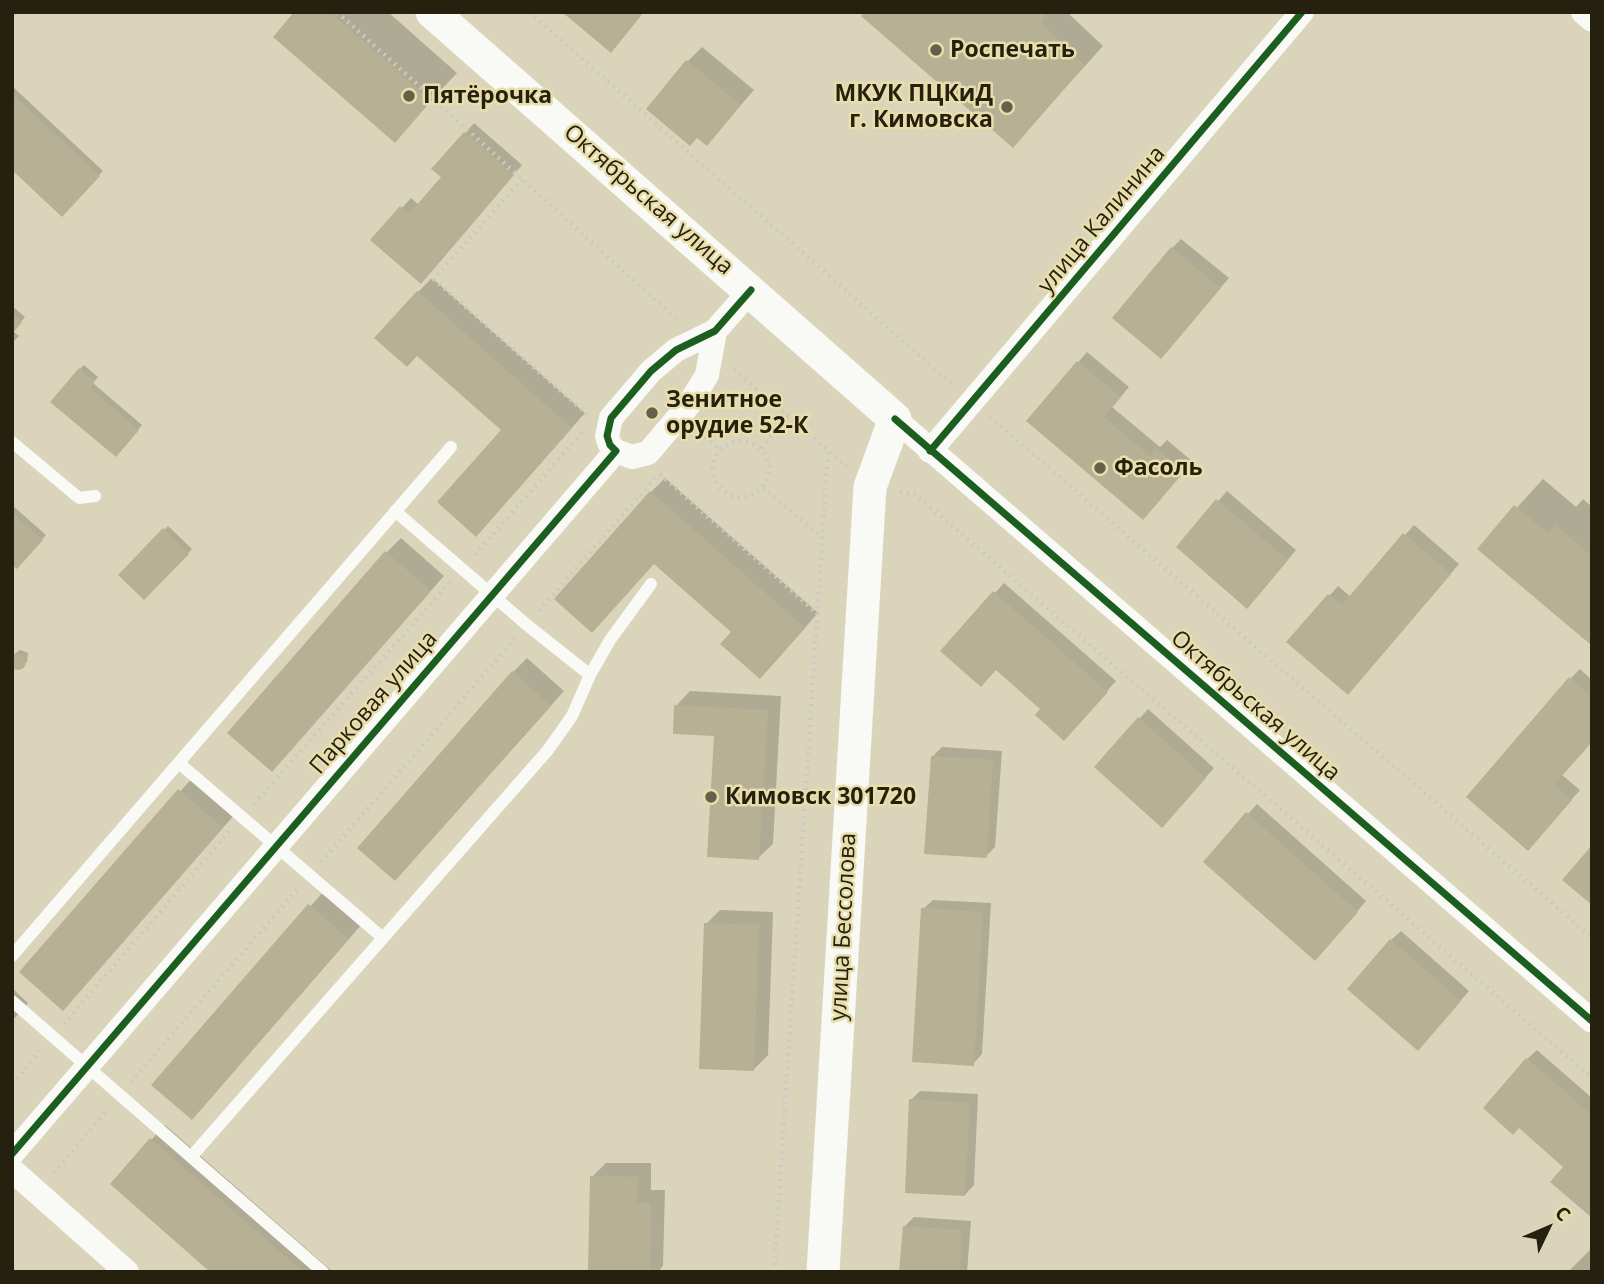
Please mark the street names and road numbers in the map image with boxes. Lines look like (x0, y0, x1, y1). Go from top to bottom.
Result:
street label: Октябрьская улица (558, 119, 738, 281)
street label: улица Калинина (1032, 141, 1172, 299)
street label: Октябрьская улица (1165, 625, 1345, 787)
street label: Парковая улица (304, 626, 444, 780)
street label: улица Бессолова (825, 832, 863, 1022)

